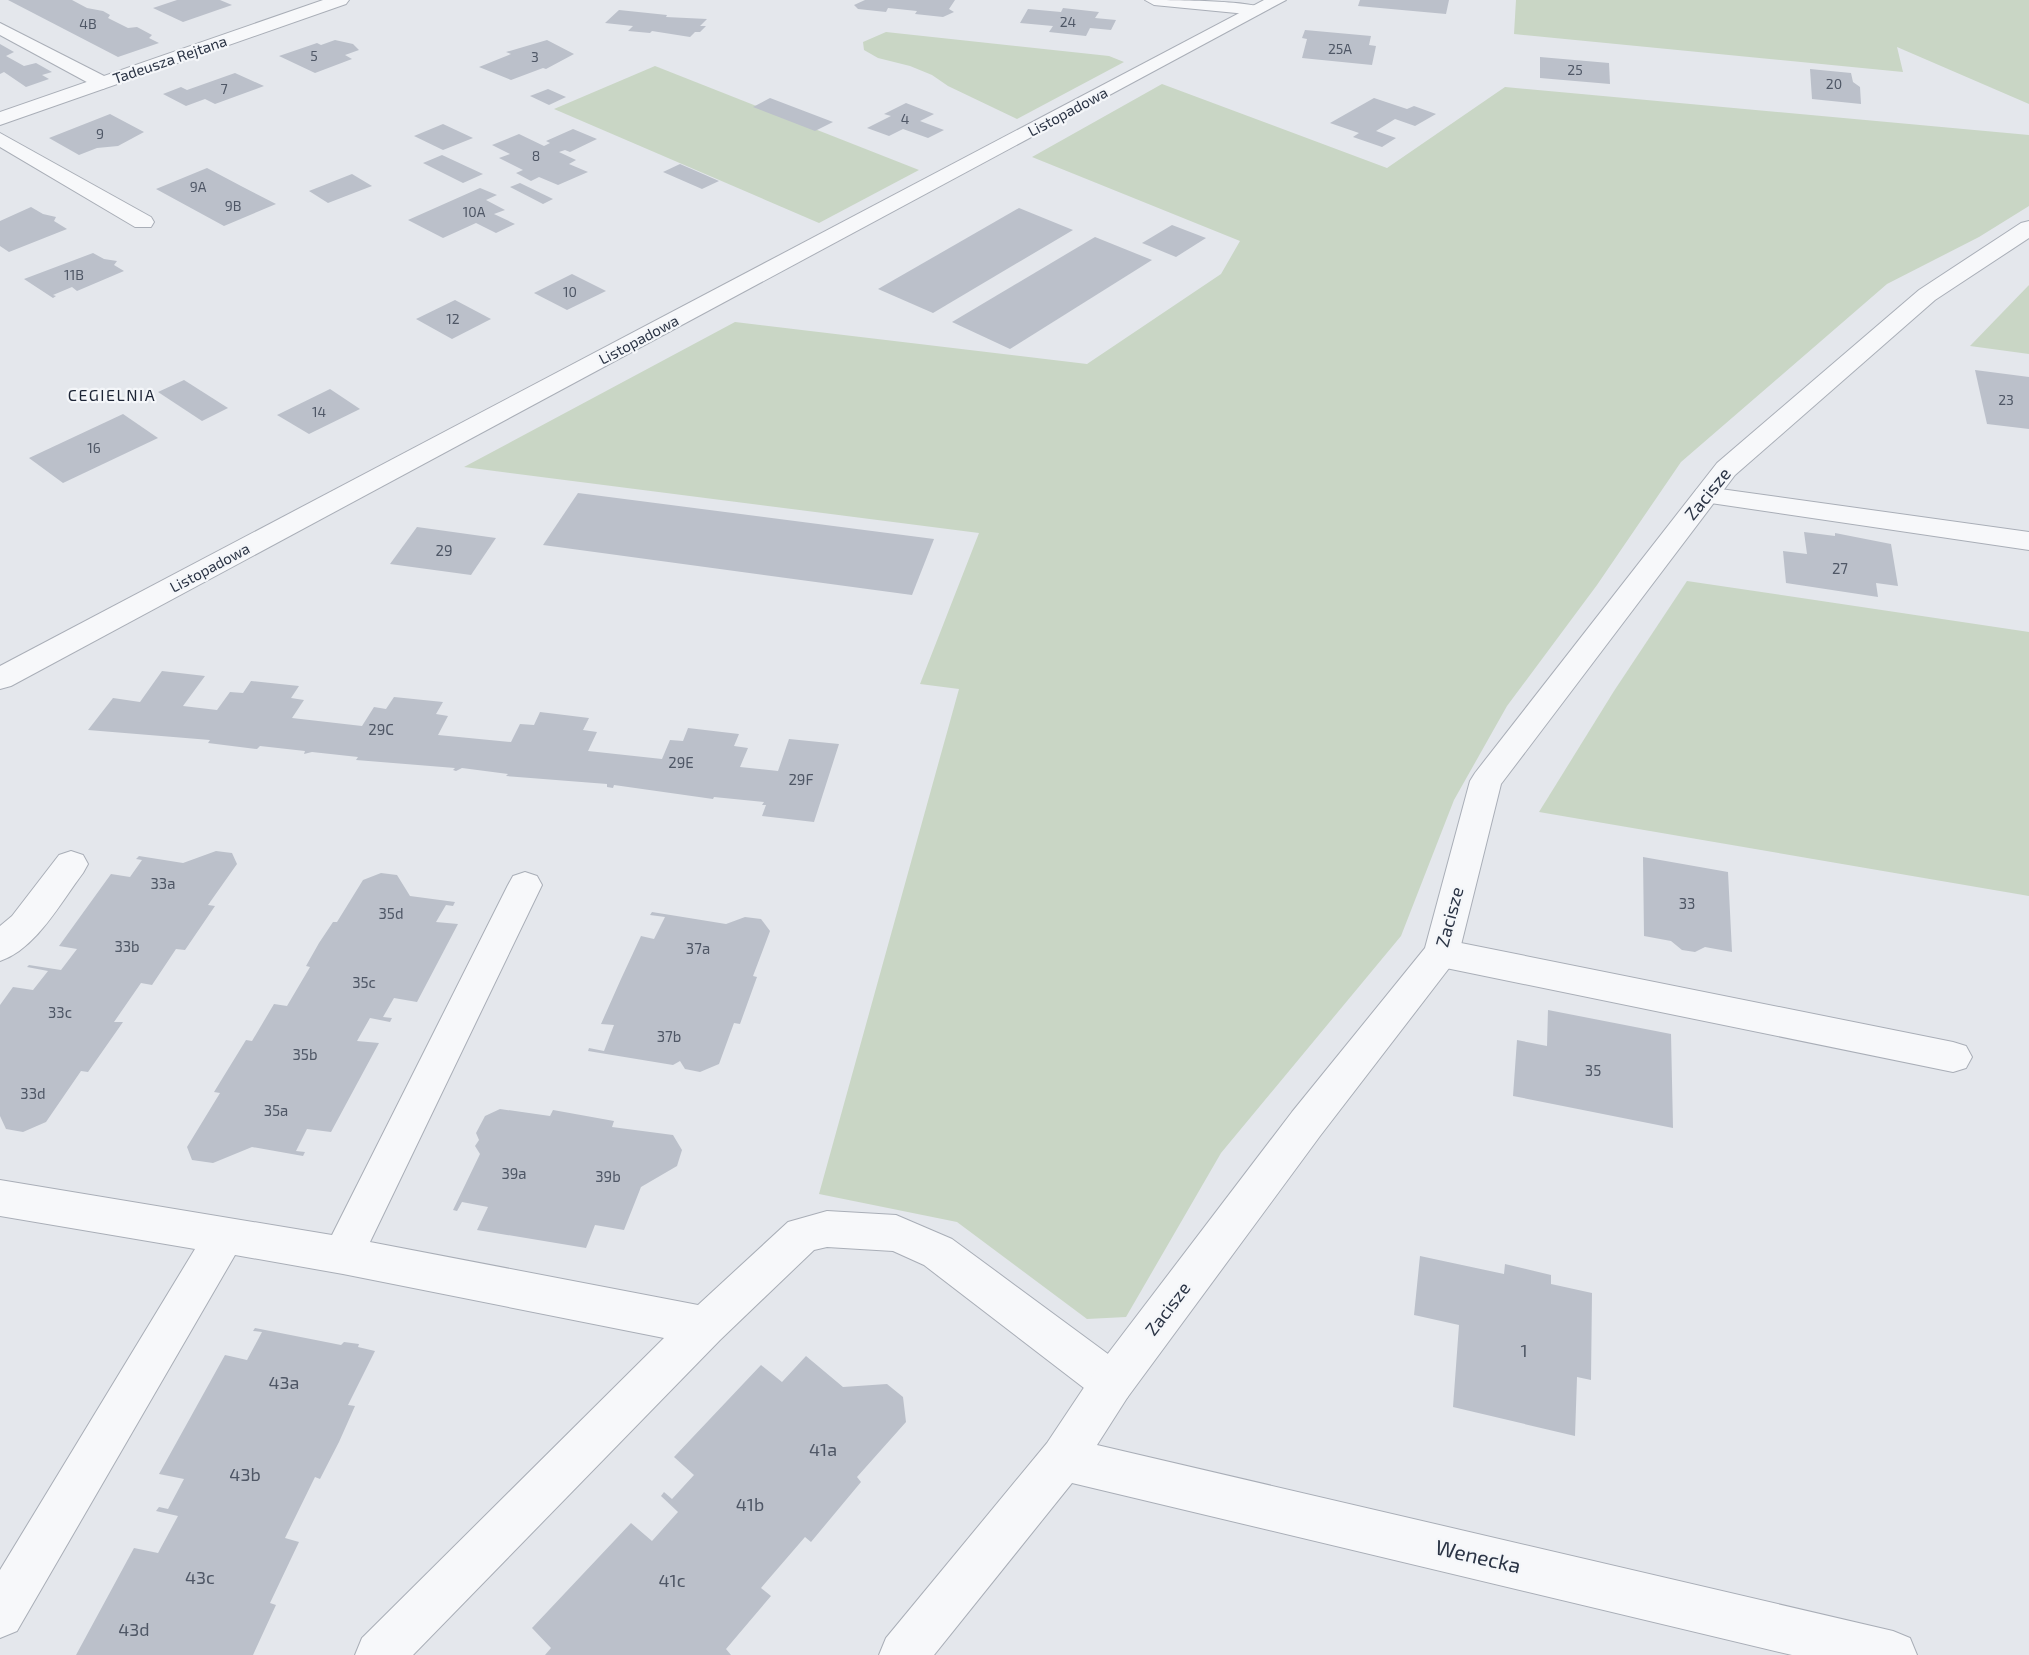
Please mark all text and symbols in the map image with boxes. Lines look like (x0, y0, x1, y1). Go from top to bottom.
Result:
house number: 24 (1060, 13, 1076, 30)
house number: 4B (79, 15, 97, 32)
street label: Tadeusza Rejtana (110, 31, 229, 88)
house number: 25A (1328, 40, 1352, 57)
house number: 5 (310, 47, 318, 64)
house number: 3 (531, 48, 539, 65)
house number: 25 (1567, 61, 1583, 78)
house number: 20 (1826, 75, 1842, 92)
house number: 7 (220, 80, 228, 97)
street label: Listopadowa (1025, 83, 1111, 140)
house number: 4 (901, 110, 909, 127)
house number: 9 (96, 125, 104, 142)
house number: 8 (532, 147, 540, 164)
house number: 9A (190, 178, 207, 195)
house number: 9B (225, 197, 241, 214)
house number: 10A (463, 203, 486, 220)
house number: 11B (64, 266, 84, 283)
house number: 10 (563, 283, 577, 300)
house number: 12 (446, 310, 460, 327)
street label: Listopadowa (596, 311, 682, 368)
district label: CEGIELNIA (68, 385, 156, 404)
house number: 23 (1998, 391, 2014, 408)
house number: 14 (312, 403, 326, 420)
house number: 16 (87, 439, 101, 456)
street label: Zacisze (1679, 463, 1735, 524)
street label: Listopadowa (167, 539, 253, 596)
house number: 29 (435, 541, 453, 559)
house number: 27 (1832, 559, 1848, 577)
house number: 29C (368, 720, 394, 738)
house number: 29E (668, 753, 694, 771)
house number: 29F (788, 770, 814, 788)
house number: 33a (151, 874, 175, 892)
street label: Zacisze (1430, 884, 1468, 949)
house number: 33 (1679, 894, 1695, 912)
house number: 35d (379, 904, 403, 922)
house number: 33b (114, 937, 140, 955)
house number: 37a (686, 939, 710, 957)
house number: 35c (352, 973, 376, 991)
house number: 33c (48, 1003, 72, 1021)
house number: 37b (657, 1027, 681, 1045)
house number: 35b (293, 1045, 317, 1063)
house number: 35 (1585, 1061, 1601, 1079)
house number: 33d (20, 1084, 46, 1102)
house number: 35a (264, 1101, 288, 1119)
house number: 39a (501, 1164, 527, 1182)
house number: 39b (595, 1167, 621, 1185)
street label: Zacisze (1140, 1277, 1194, 1340)
house number: 1 (1520, 1339, 1528, 1361)
house number: 43a (269, 1371, 299, 1393)
house number: 41a (809, 1438, 837, 1460)
house number: 43b (229, 1463, 261, 1485)
house number: 41b (736, 1493, 764, 1515)
street label: Wenecka (1433, 1534, 1523, 1577)
house number: 43c (185, 1566, 215, 1588)
house number: 41c (658, 1569, 686, 1591)
house number: 43d (118, 1618, 150, 1640)

